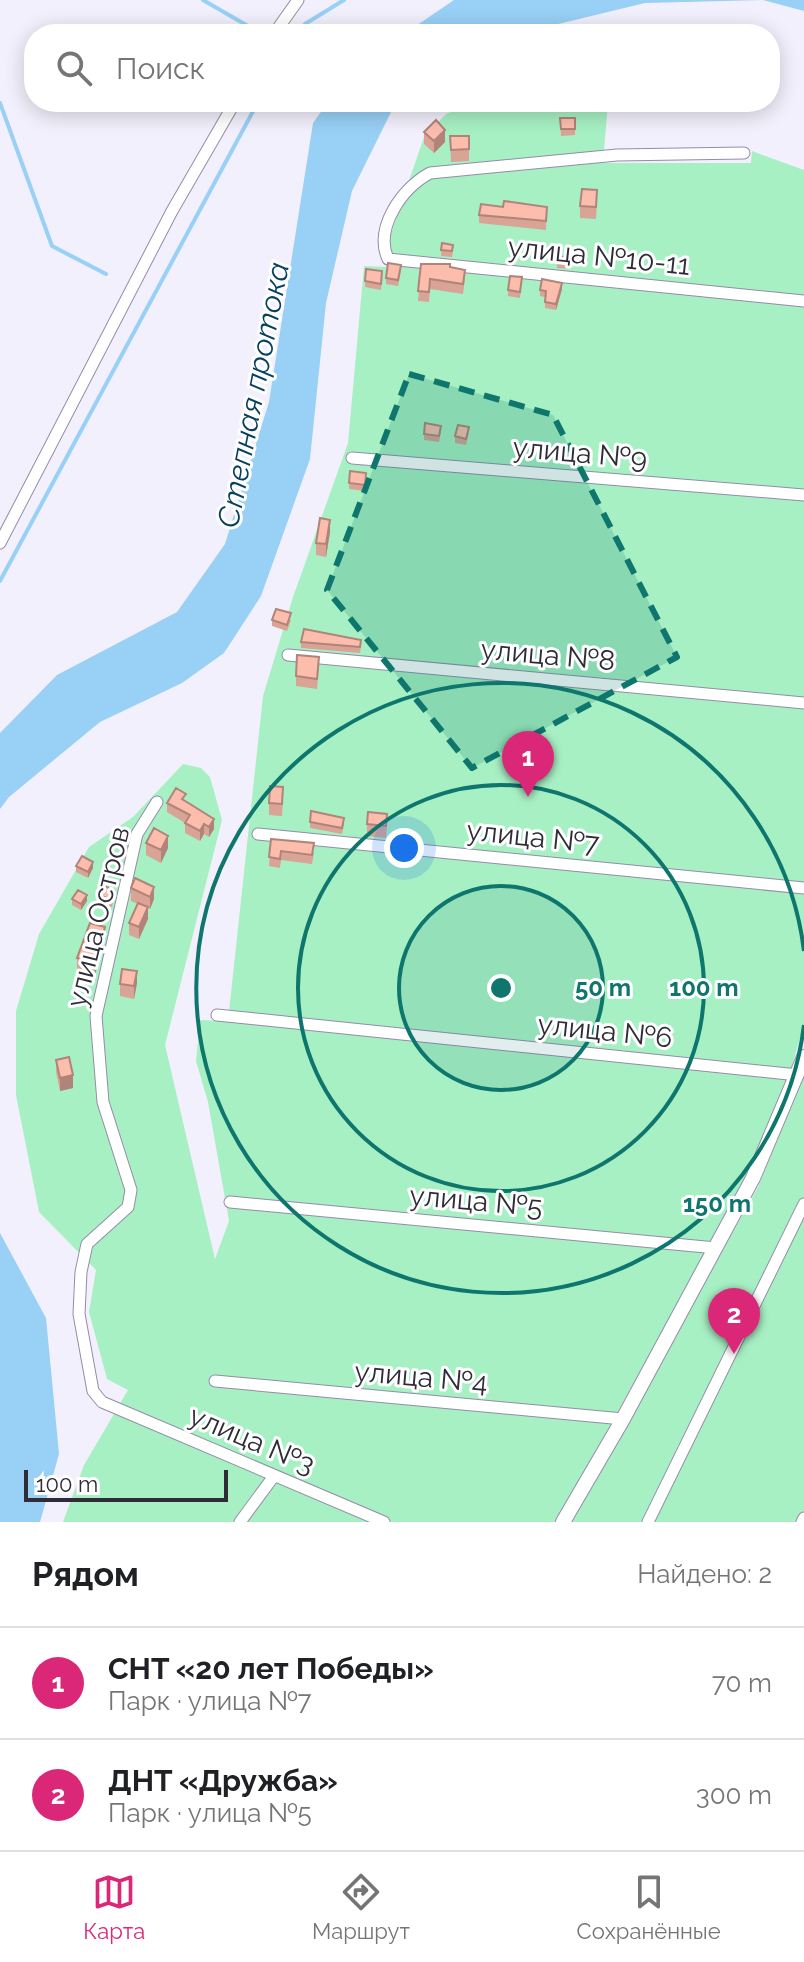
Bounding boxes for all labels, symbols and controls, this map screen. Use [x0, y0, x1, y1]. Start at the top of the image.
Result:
search box [24, 24, 780, 112]
icon: search [52, 46, 96, 90]
text: Поиск [116, 51, 205, 86]
street label: улица №10-11 [506, 230, 692, 282]
water label: Степная протока [210, 259, 296, 531]
street label: улица №9 [511, 431, 649, 475]
street label: улица №8 [479, 633, 617, 677]
pin: 1 [502, 731, 554, 797]
street label: улица №7 [465, 814, 601, 860]
street label: улица Остров [60, 823, 136, 1011]
your location [384, 828, 424, 868]
text: 50 m [575, 973, 631, 1002]
text: 100 m [669, 973, 739, 1002]
centre of rings [487, 974, 515, 1002]
street label: улица №6 [536, 1008, 674, 1054]
street label: улица №5 [408, 1179, 544, 1223]
text: 150 m [683, 1189, 751, 1218]
pin: 2 [708, 1288, 760, 1354]
street label: улица №4 [353, 1355, 489, 1399]
street label: улица №3 [184, 1399, 320, 1481]
scale bar [24, 1466, 228, 1502]
text: 100 m [36, 1471, 98, 1497]
text: Рядом [32, 1554, 139, 1594]
text: Найдено: 2 [637, 1559, 772, 1589]
text: СНТ «20 лет Победы» [108, 1651, 434, 1686]
text: 1 [52, 1668, 64, 1698]
text: 70 m [712, 1668, 772, 1698]
text: Парк · улица №7 [108, 1686, 312, 1716]
text: ДНТ «Дружба» [108, 1763, 338, 1798]
text: 2 [51, 1780, 65, 1810]
text: 300 m [696, 1780, 772, 1810]
text: Парк · улица №5 [108, 1798, 312, 1828]
tab: Карта [83, 1870, 145, 1944]
tab: Маршрут [312, 1870, 410, 1944]
tab: Сохранённые [577, 1870, 721, 1944]

